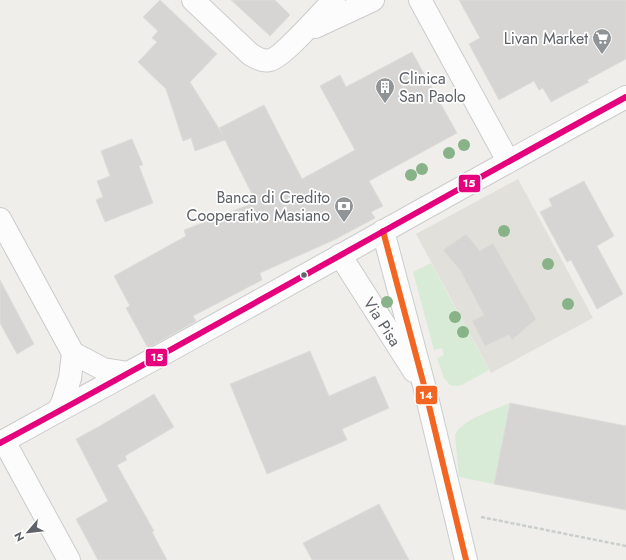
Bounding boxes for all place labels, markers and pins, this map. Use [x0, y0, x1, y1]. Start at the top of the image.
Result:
place label: Livan Market [504, 27, 588, 50]
supermarket icon: Livan Market [591, 27, 613, 55]
place label: Clinica San Paolo [399, 67, 466, 108]
building icon: Clinica San Paolo [374, 76, 396, 104]
place label: Banca di Credito Cooperativo Masiano [187, 186, 330, 227]
bank icon: Banca di Credito Cooperativo Masiano [333, 195, 355, 223]
unlabelled marker [299, 270, 309, 280]

